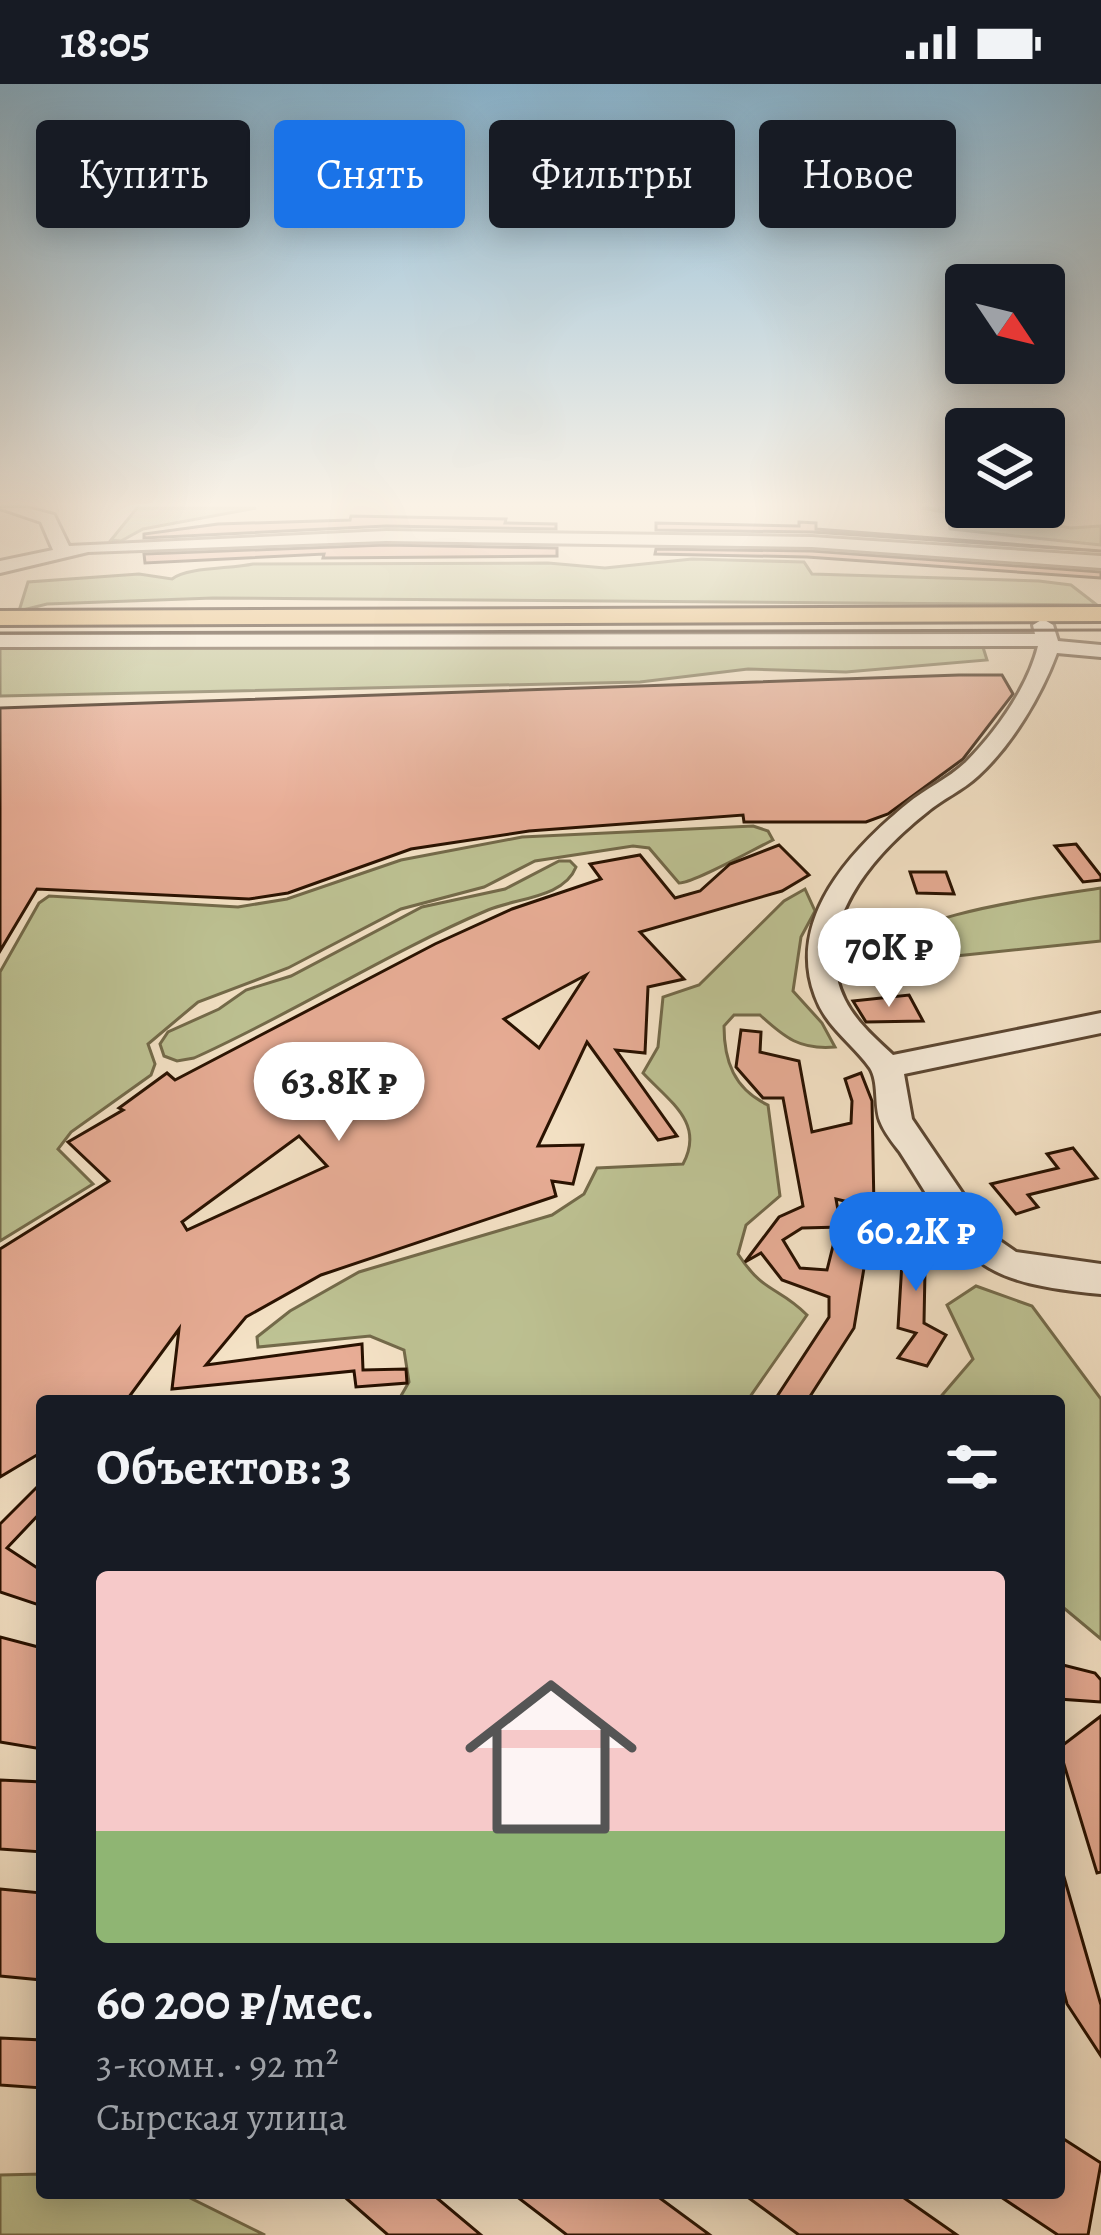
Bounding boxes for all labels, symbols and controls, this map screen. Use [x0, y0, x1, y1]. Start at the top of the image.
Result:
text: 18:05 [60, 11, 150, 73]
chip: Купить [36, 120, 250, 228]
chip: Снять [274, 120, 465, 228]
chip: Фильтры [489, 120, 735, 228]
chip: Новое [759, 120, 956, 228]
north arrow [945, 264, 1065, 384]
map controls [945, 264, 1065, 528]
button: layers [945, 408, 1065, 528]
pin: 70K ₽ [805, 908, 973, 1010]
text: 70K ₽ [845, 920, 933, 973]
pin: 63.8K ₽ [228, 1042, 450, 1144]
text: 63.8K ₽ [281, 1054, 397, 1107]
pin: 60.2K ₽ [805, 1192, 1027, 1294]
text: 60.2K ₽ [856, 1204, 976, 1257]
text: Объектов: 3 [96, 1432, 352, 1502]
icon: filters [939, 1434, 1005, 1500]
icon: home [443, 1649, 659, 1865]
text: 60 200 ₽/мес. [96, 1967, 375, 2037]
text: 3-комн. · 92 m² [96, 2037, 339, 2090]
text: Сырская улица [96, 2090, 347, 2143]

